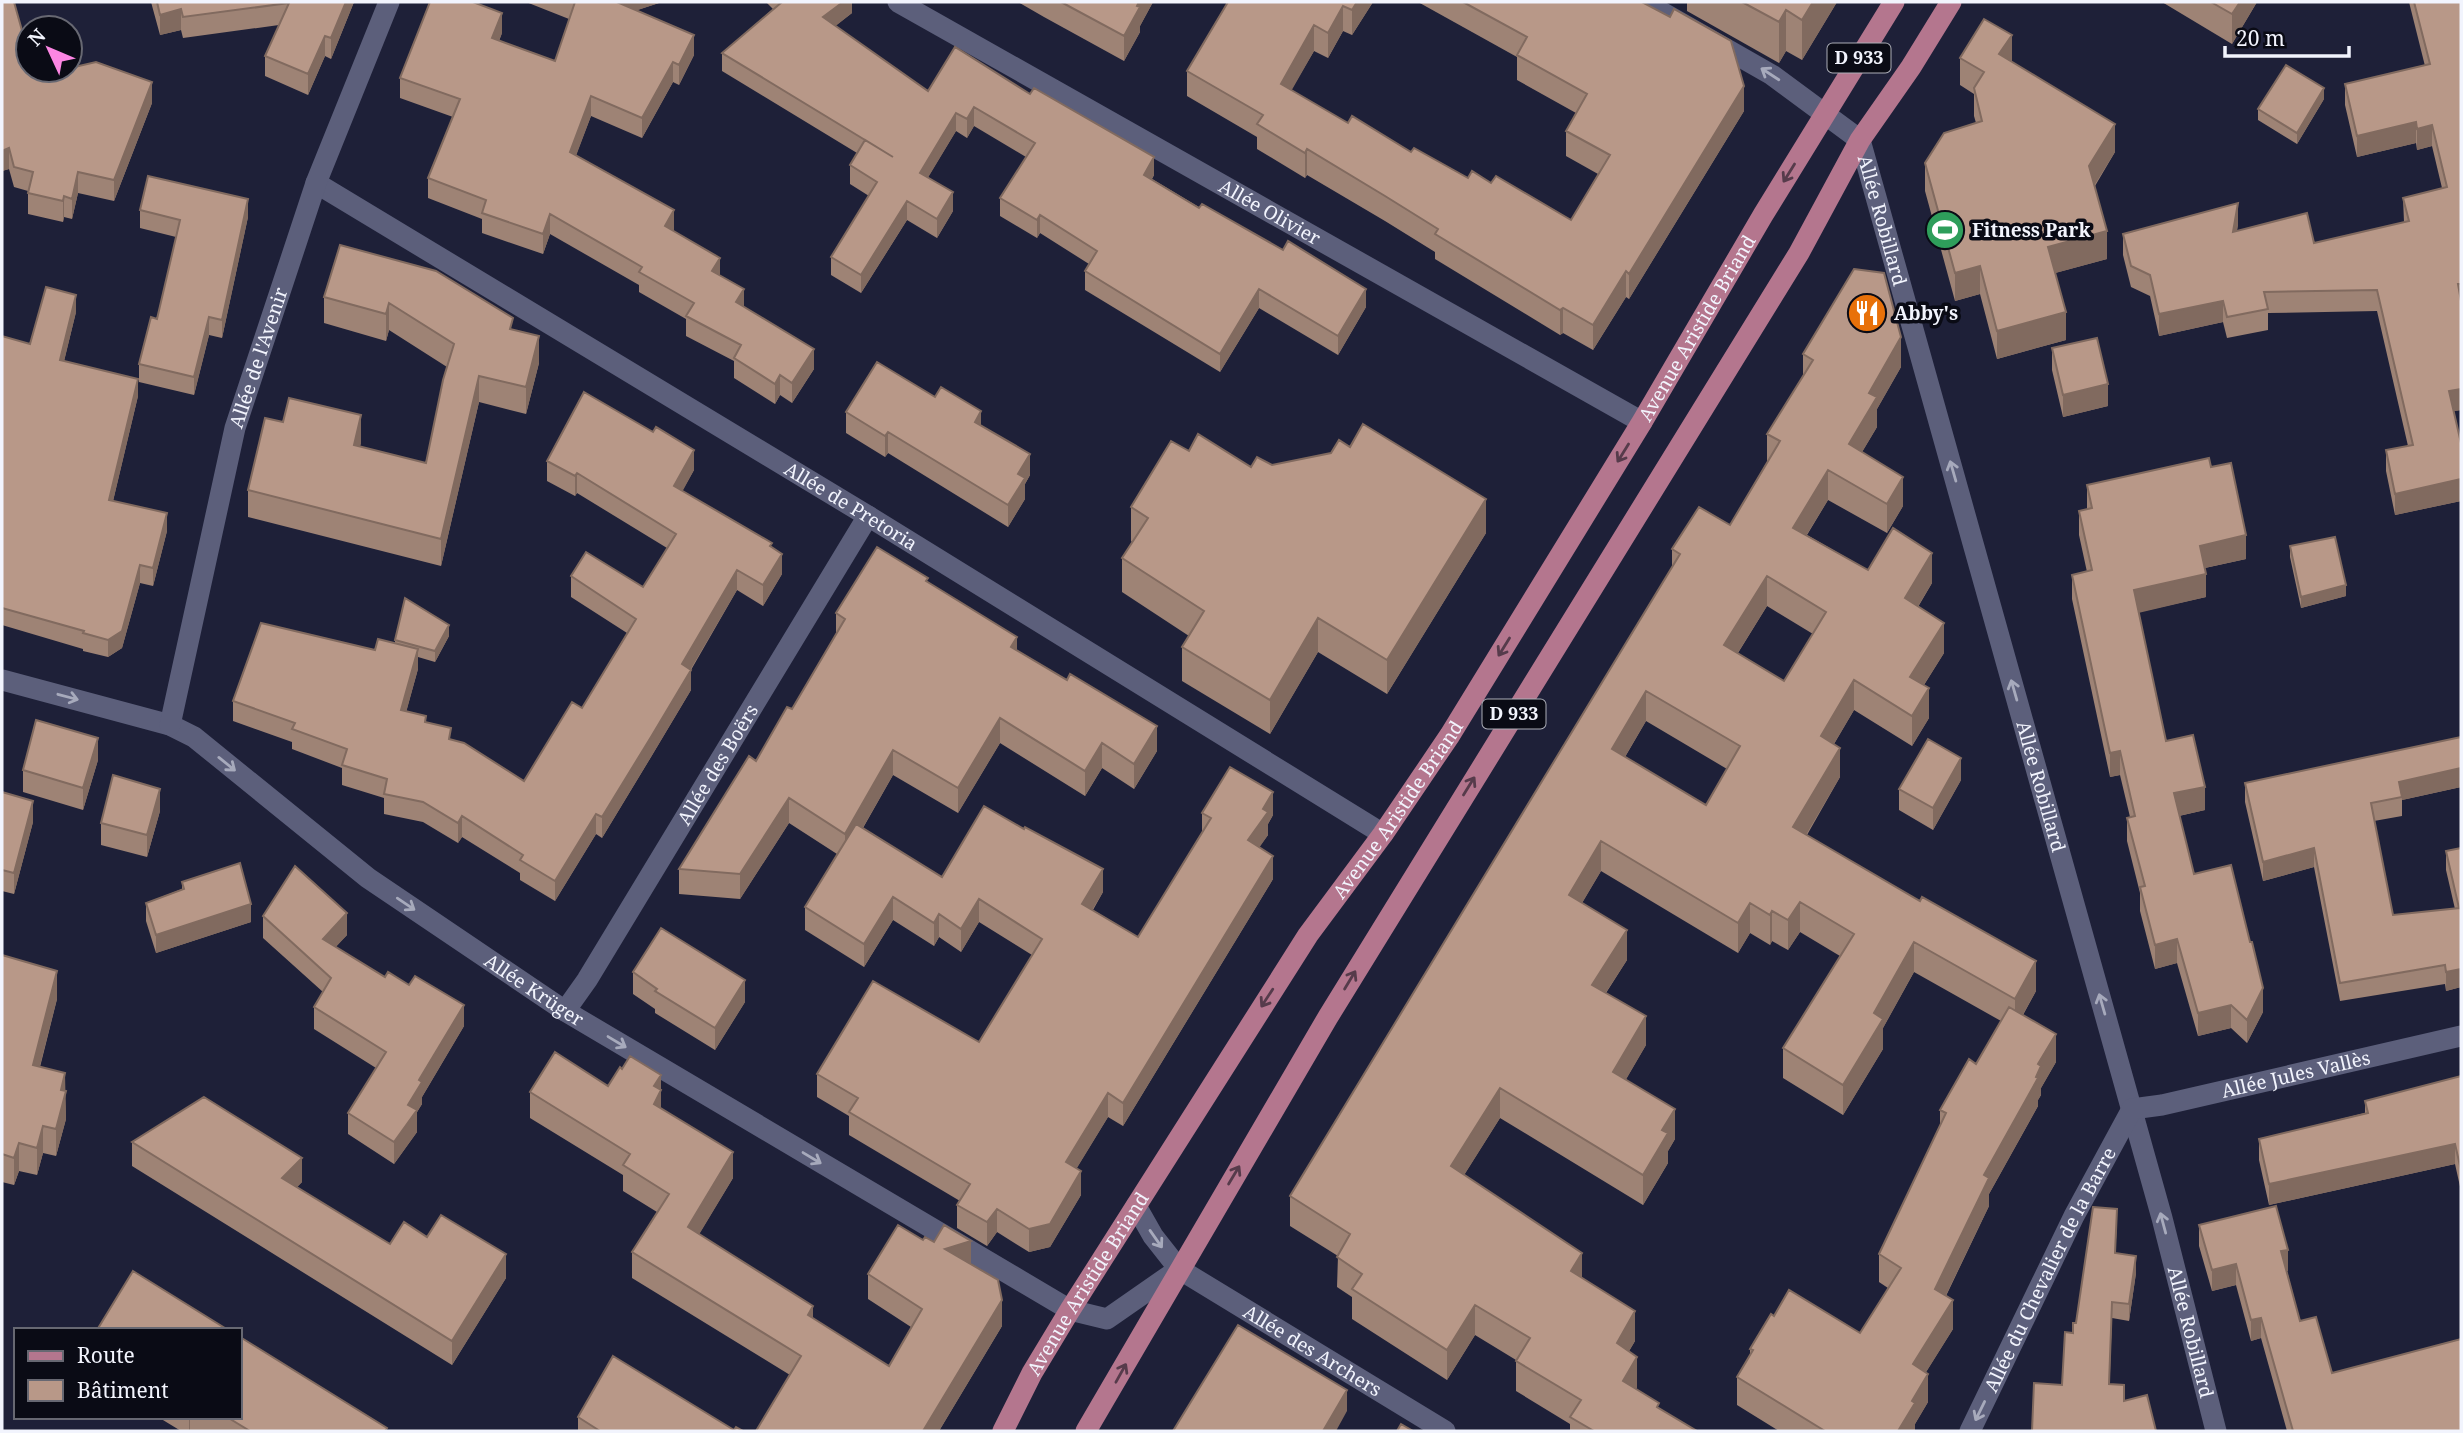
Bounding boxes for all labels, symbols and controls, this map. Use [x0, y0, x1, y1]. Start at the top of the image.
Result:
north arrow [14, 14, 84, 84]
scale bar [2225, 14, 2349, 58]
text: N [22, 23, 51, 52]
text: 20 m [2236, 24, 2285, 52]
road number: D 933 [1828, 44, 1890, 72]
one-way arrow [1761, 67, 1780, 82]
street label: Allée Robillard [1852, 152, 1913, 289]
one-way arrow [1782, 163, 1796, 183]
street label: Allée Olivier [1214, 173, 1325, 251]
sports icon: Fitness Park [1924, 209, 1966, 251]
place label: Fitness Park [1972, 217, 2091, 243]
street label: Avenue Aristide Briand [1632, 230, 1762, 426]
street label: Allée de l'Avenir [223, 284, 294, 431]
restaurant icon: Abby's [1846, 292, 1888, 334]
place label: Abby's [1894, 300, 1958, 326]
one-way arrow [1616, 443, 1630, 463]
street label: Allée de Pretoria [780, 456, 922, 556]
one-way arrow [1945, 460, 1958, 482]
one-way arrow [1497, 637, 1511, 657]
one-way arrow [2007, 679, 2020, 702]
one-way arrow [56, 692, 78, 705]
street label: Allée des Boërs [671, 699, 764, 830]
road number: D 933 [1482, 700, 1546, 728]
street label: Avenue Aristide Briand [1327, 715, 1469, 904]
street label: Allée Robillard [2010, 718, 2072, 855]
one-way arrow [217, 756, 235, 771]
one-way arrow [1463, 776, 1477, 796]
one-way arrow [396, 896, 415, 911]
street label: Allée Krüger [479, 947, 589, 1032]
one-way arrow [1344, 970, 1358, 990]
one-way arrow [1260, 988, 1275, 1007]
one-way arrow [2095, 993, 2108, 1015]
one-way arrow [606, 1035, 626, 1049]
street label: Allée Jules Vallès [2219, 1044, 2373, 1104]
street label: Allée du Chevalier de la Barre [1978, 1143, 2122, 1396]
one-way arrow [802, 1151, 822, 1165]
one-way arrow [1227, 1166, 1241, 1186]
street label: Avenue Aristide Briand [1021, 1187, 1155, 1380]
one-way arrow [2156, 1212, 2169, 1234]
one-way arrow [1149, 1229, 1163, 1248]
street label: Allée Robillard [2162, 1264, 2220, 1401]
street label: Allée des Archers [1239, 1298, 1387, 1402]
legend [14, 1328, 242, 1419]
text: Route [77, 1341, 135, 1369]
one-way arrow [1114, 1363, 1128, 1383]
text: Bâtiment [77, 1376, 169, 1404]
one-way arrow [1972, 1400, 1986, 1421]

